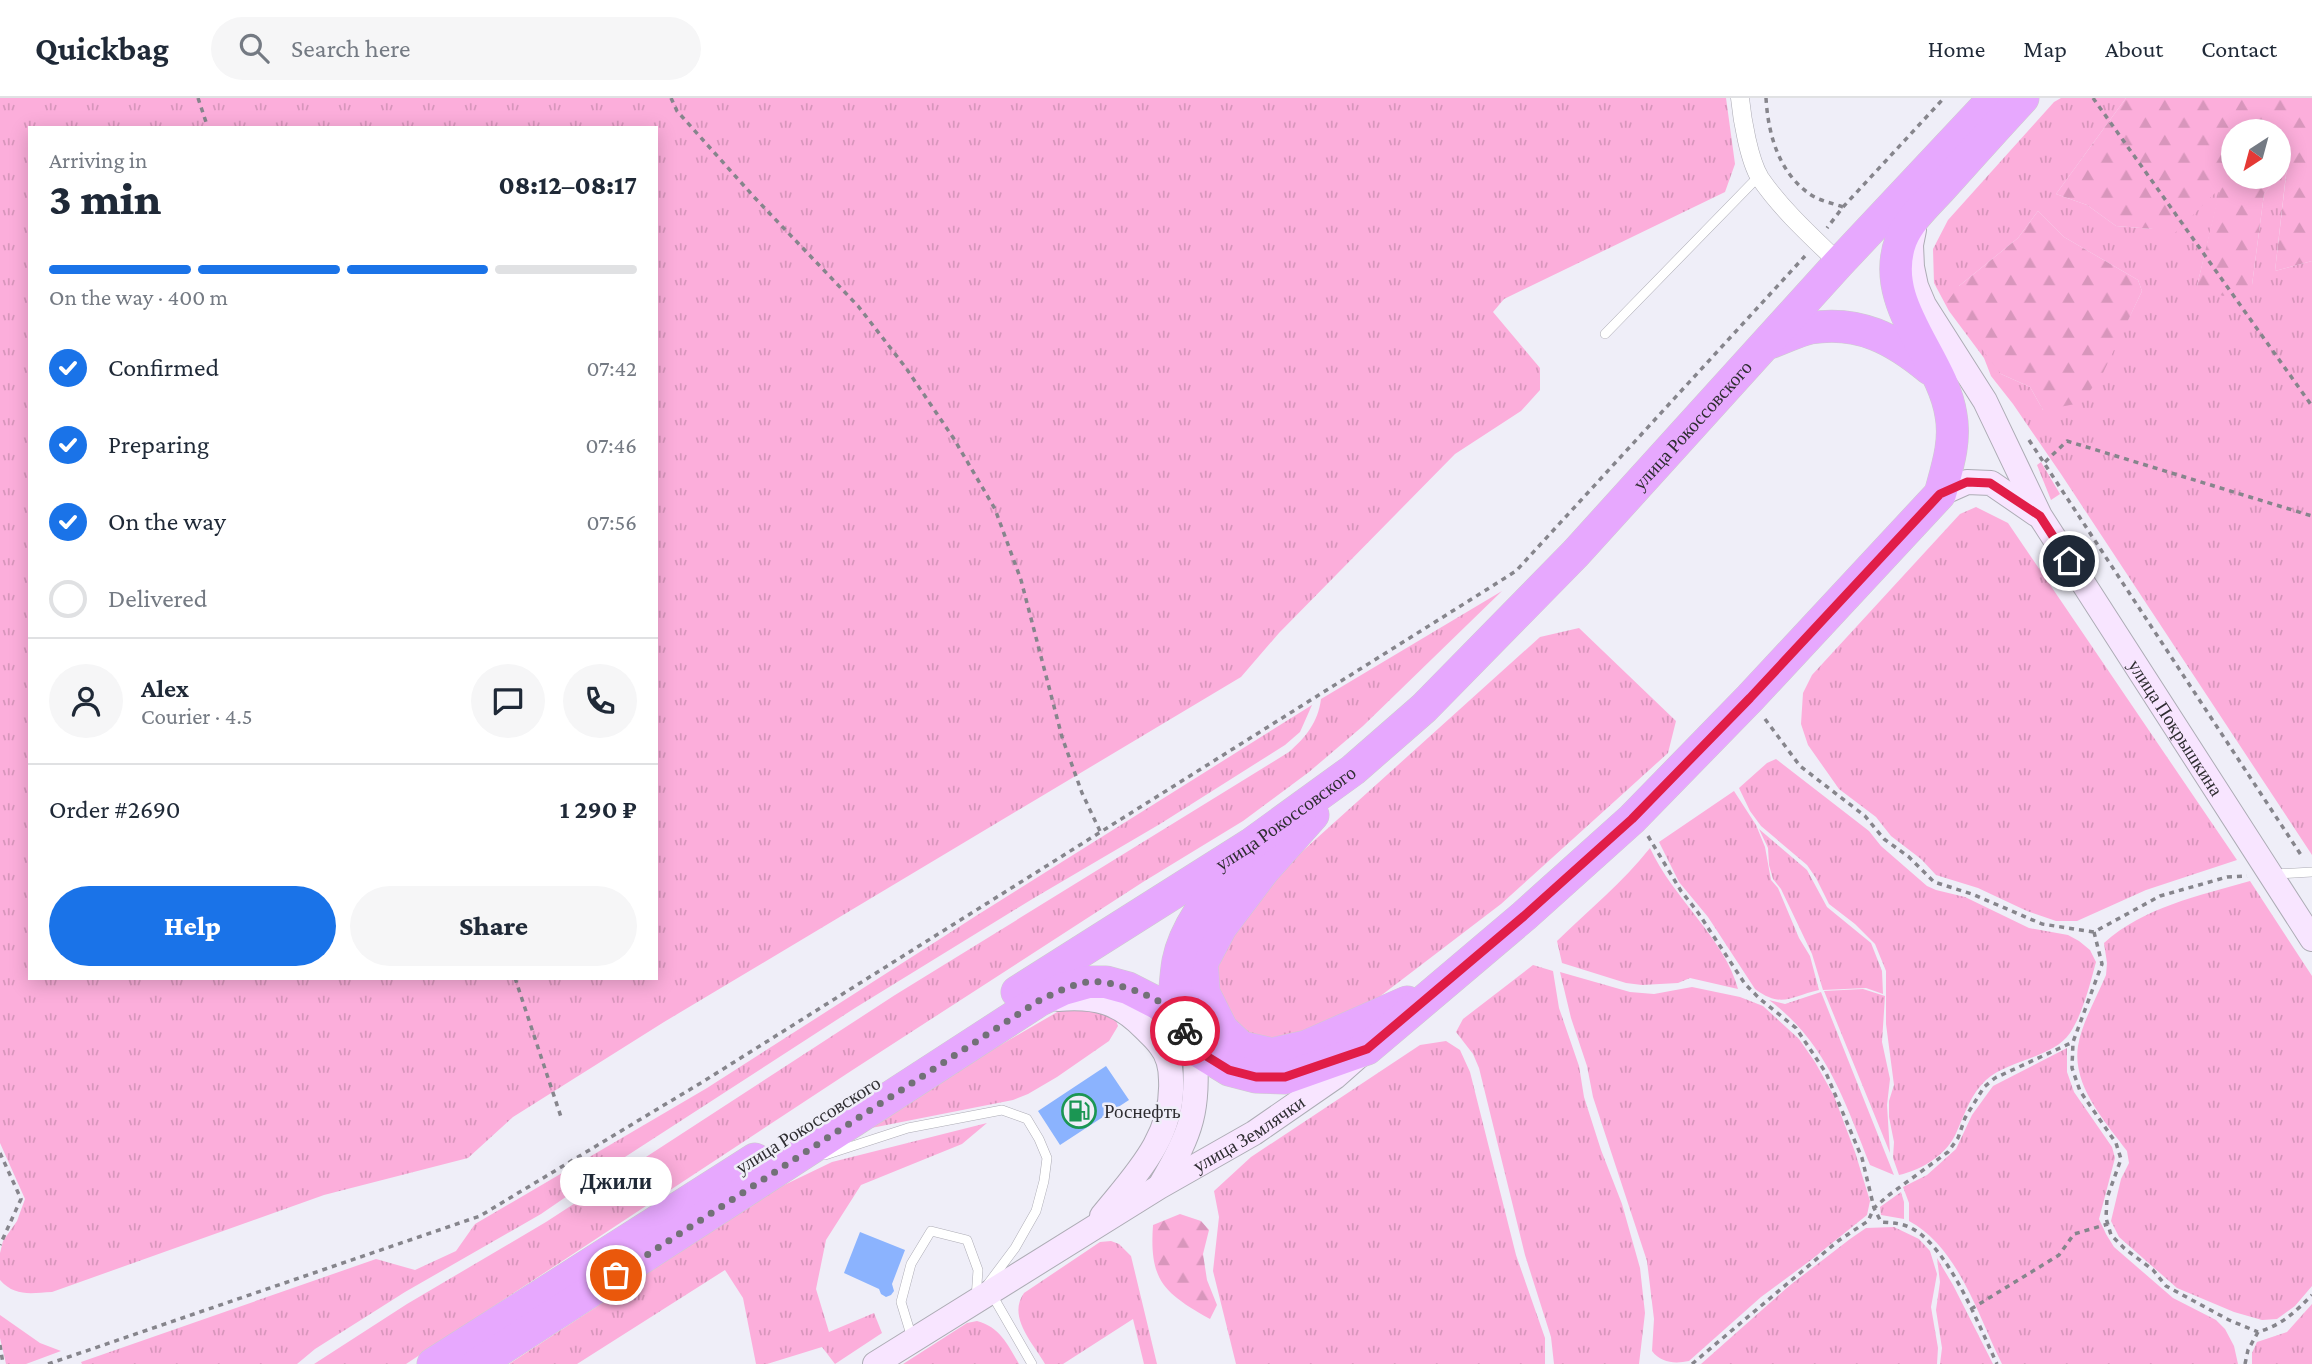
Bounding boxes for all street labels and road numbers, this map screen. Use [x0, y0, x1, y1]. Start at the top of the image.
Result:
street label: улица Рокоссовского [1628, 356, 1756, 494]
street label: улица Покрышкина [2124, 655, 2228, 800]
street label: улица Рокоссовского [1211, 761, 1360, 874]
street label: улица Рокоссовского [732, 1072, 884, 1178]
street label: улица Землячки [1189, 1091, 1308, 1176]

